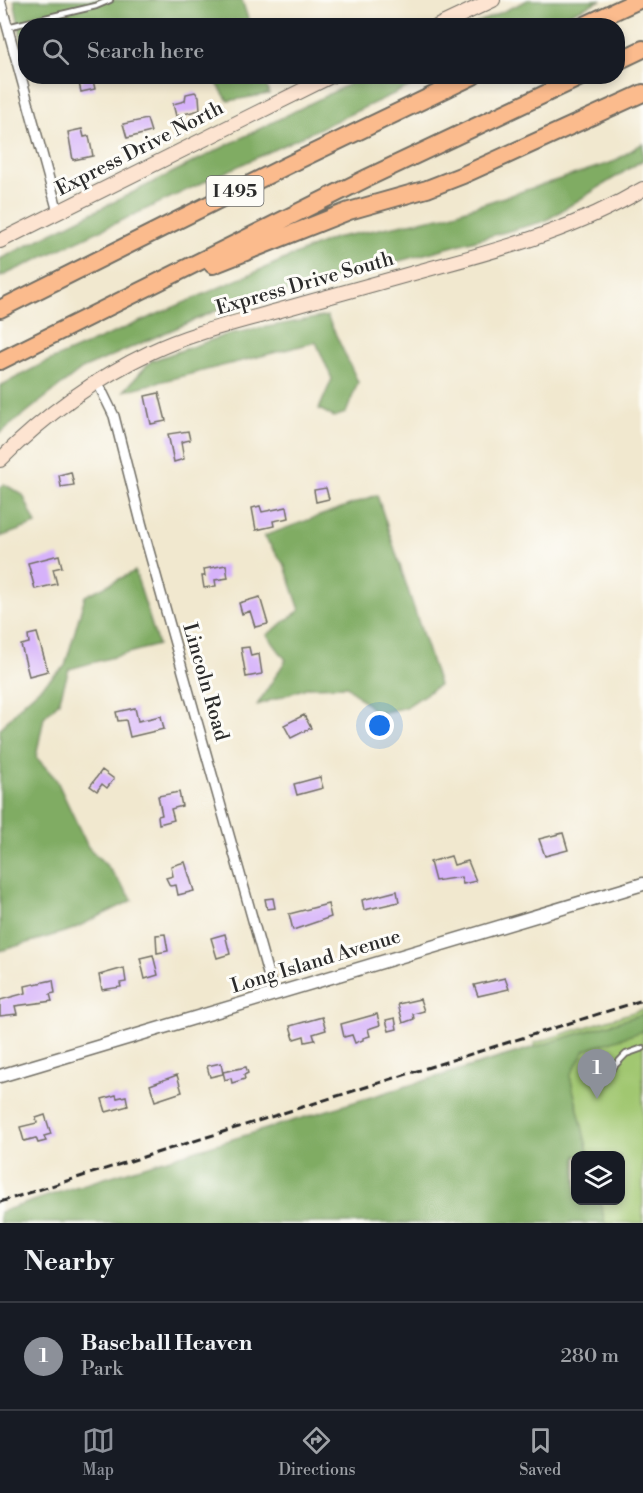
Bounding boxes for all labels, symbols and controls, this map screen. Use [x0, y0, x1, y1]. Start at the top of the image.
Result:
search box [18, 18, 625, 84]
icon: search [39, 35, 72, 68]
text: Search here [87, 38, 204, 65]
street label: Express Drive North [52, 96, 228, 202]
road number: I 495 [206, 176, 264, 206]
street label: Express Drive South [213, 247, 397, 321]
street label: Lincoln Road [176, 620, 234, 744]
your location [365, 711, 394, 740]
street label: Long Island Avenue [228, 924, 404, 1000]
pin: 1 [578, 1050, 616, 1099]
map controls [571, 1151, 625, 1205]
button: layers [571, 1151, 625, 1205]
text: Nearby [24, 1246, 114, 1278]
text: Baseball Heaven [81, 1330, 252, 1357]
text: 1 [39, 1344, 48, 1369]
text: 280 m [560, 1344, 619, 1369]
text: Park [81, 1357, 123, 1382]
tab: Map [82, 1424, 115, 1480]
tab: Directions [278, 1424, 356, 1480]
tab: Saved [519, 1424, 561, 1480]

